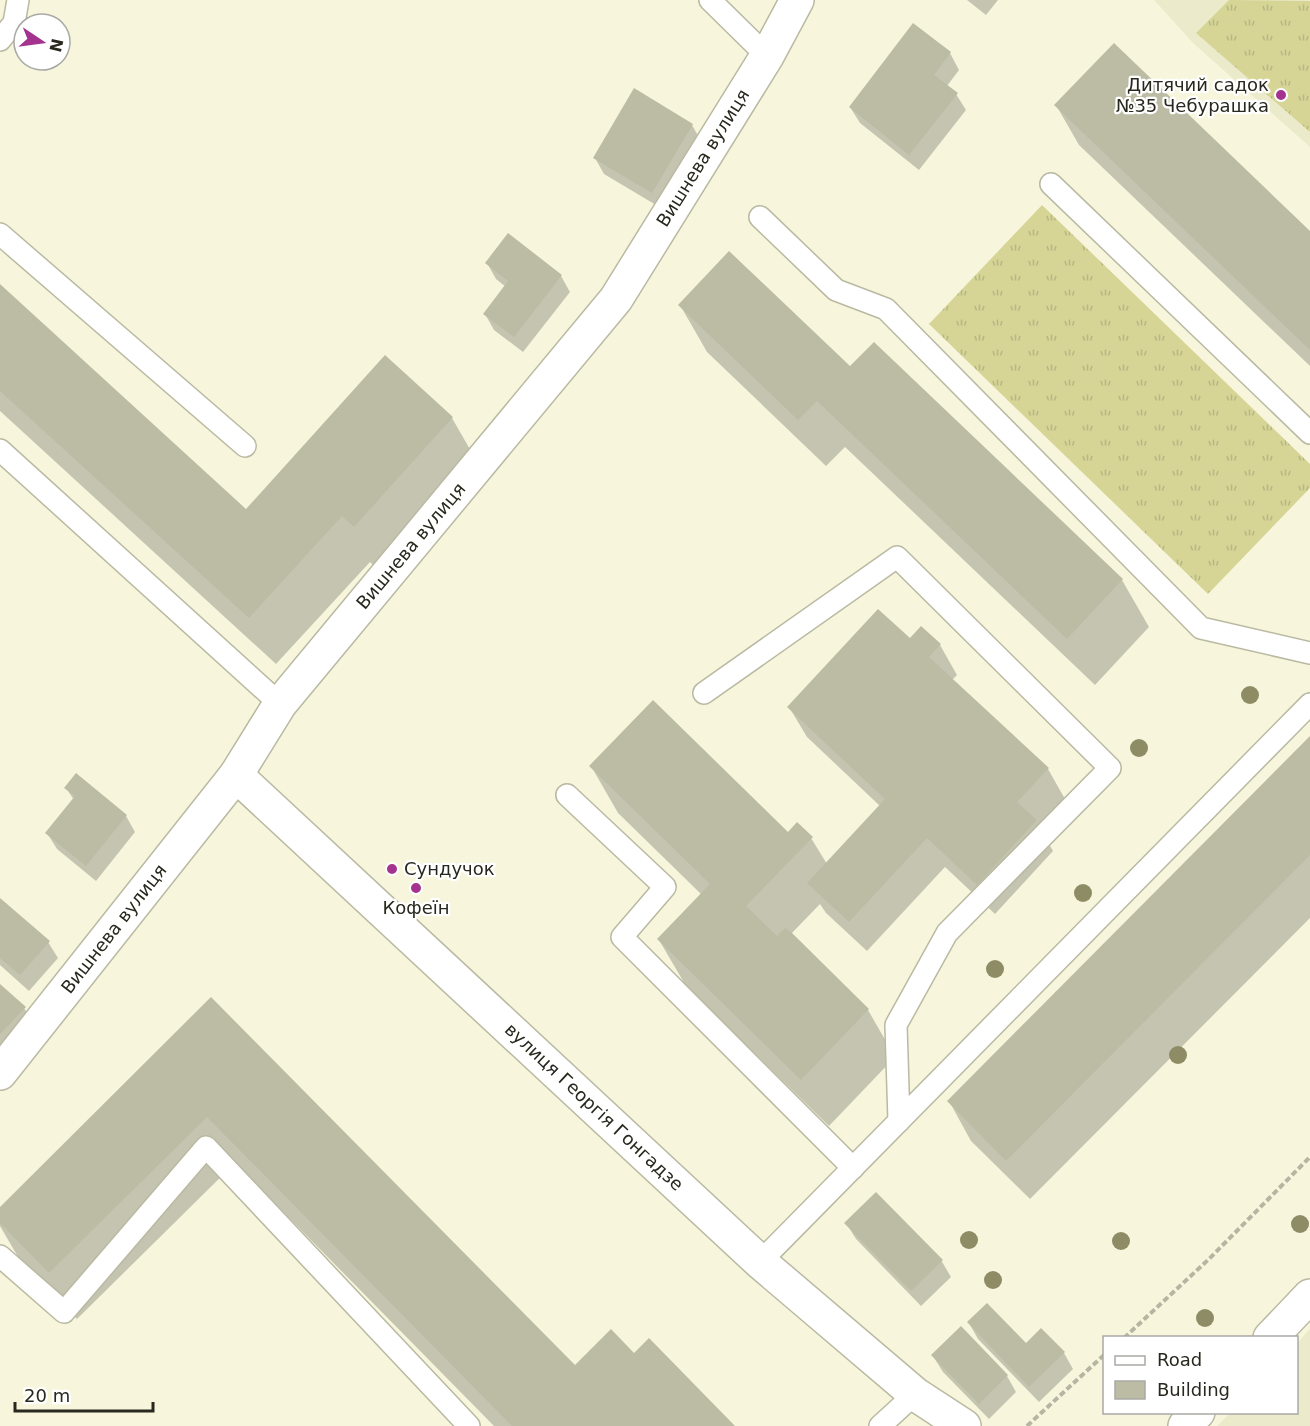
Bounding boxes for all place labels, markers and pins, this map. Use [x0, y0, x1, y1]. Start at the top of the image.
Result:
place label: Дитячий садок №35 Чебурашка [1116, 74, 1269, 116]
marker: Дитячий садок №35 Чебурашка [1274, 88, 1288, 102]
place label: Сундучок [404, 858, 495, 879]
marker: Сундучок [385, 862, 399, 876]
marker: Кофеїн [409, 881, 423, 895]
place label: Кофеїн [382, 897, 450, 918]

